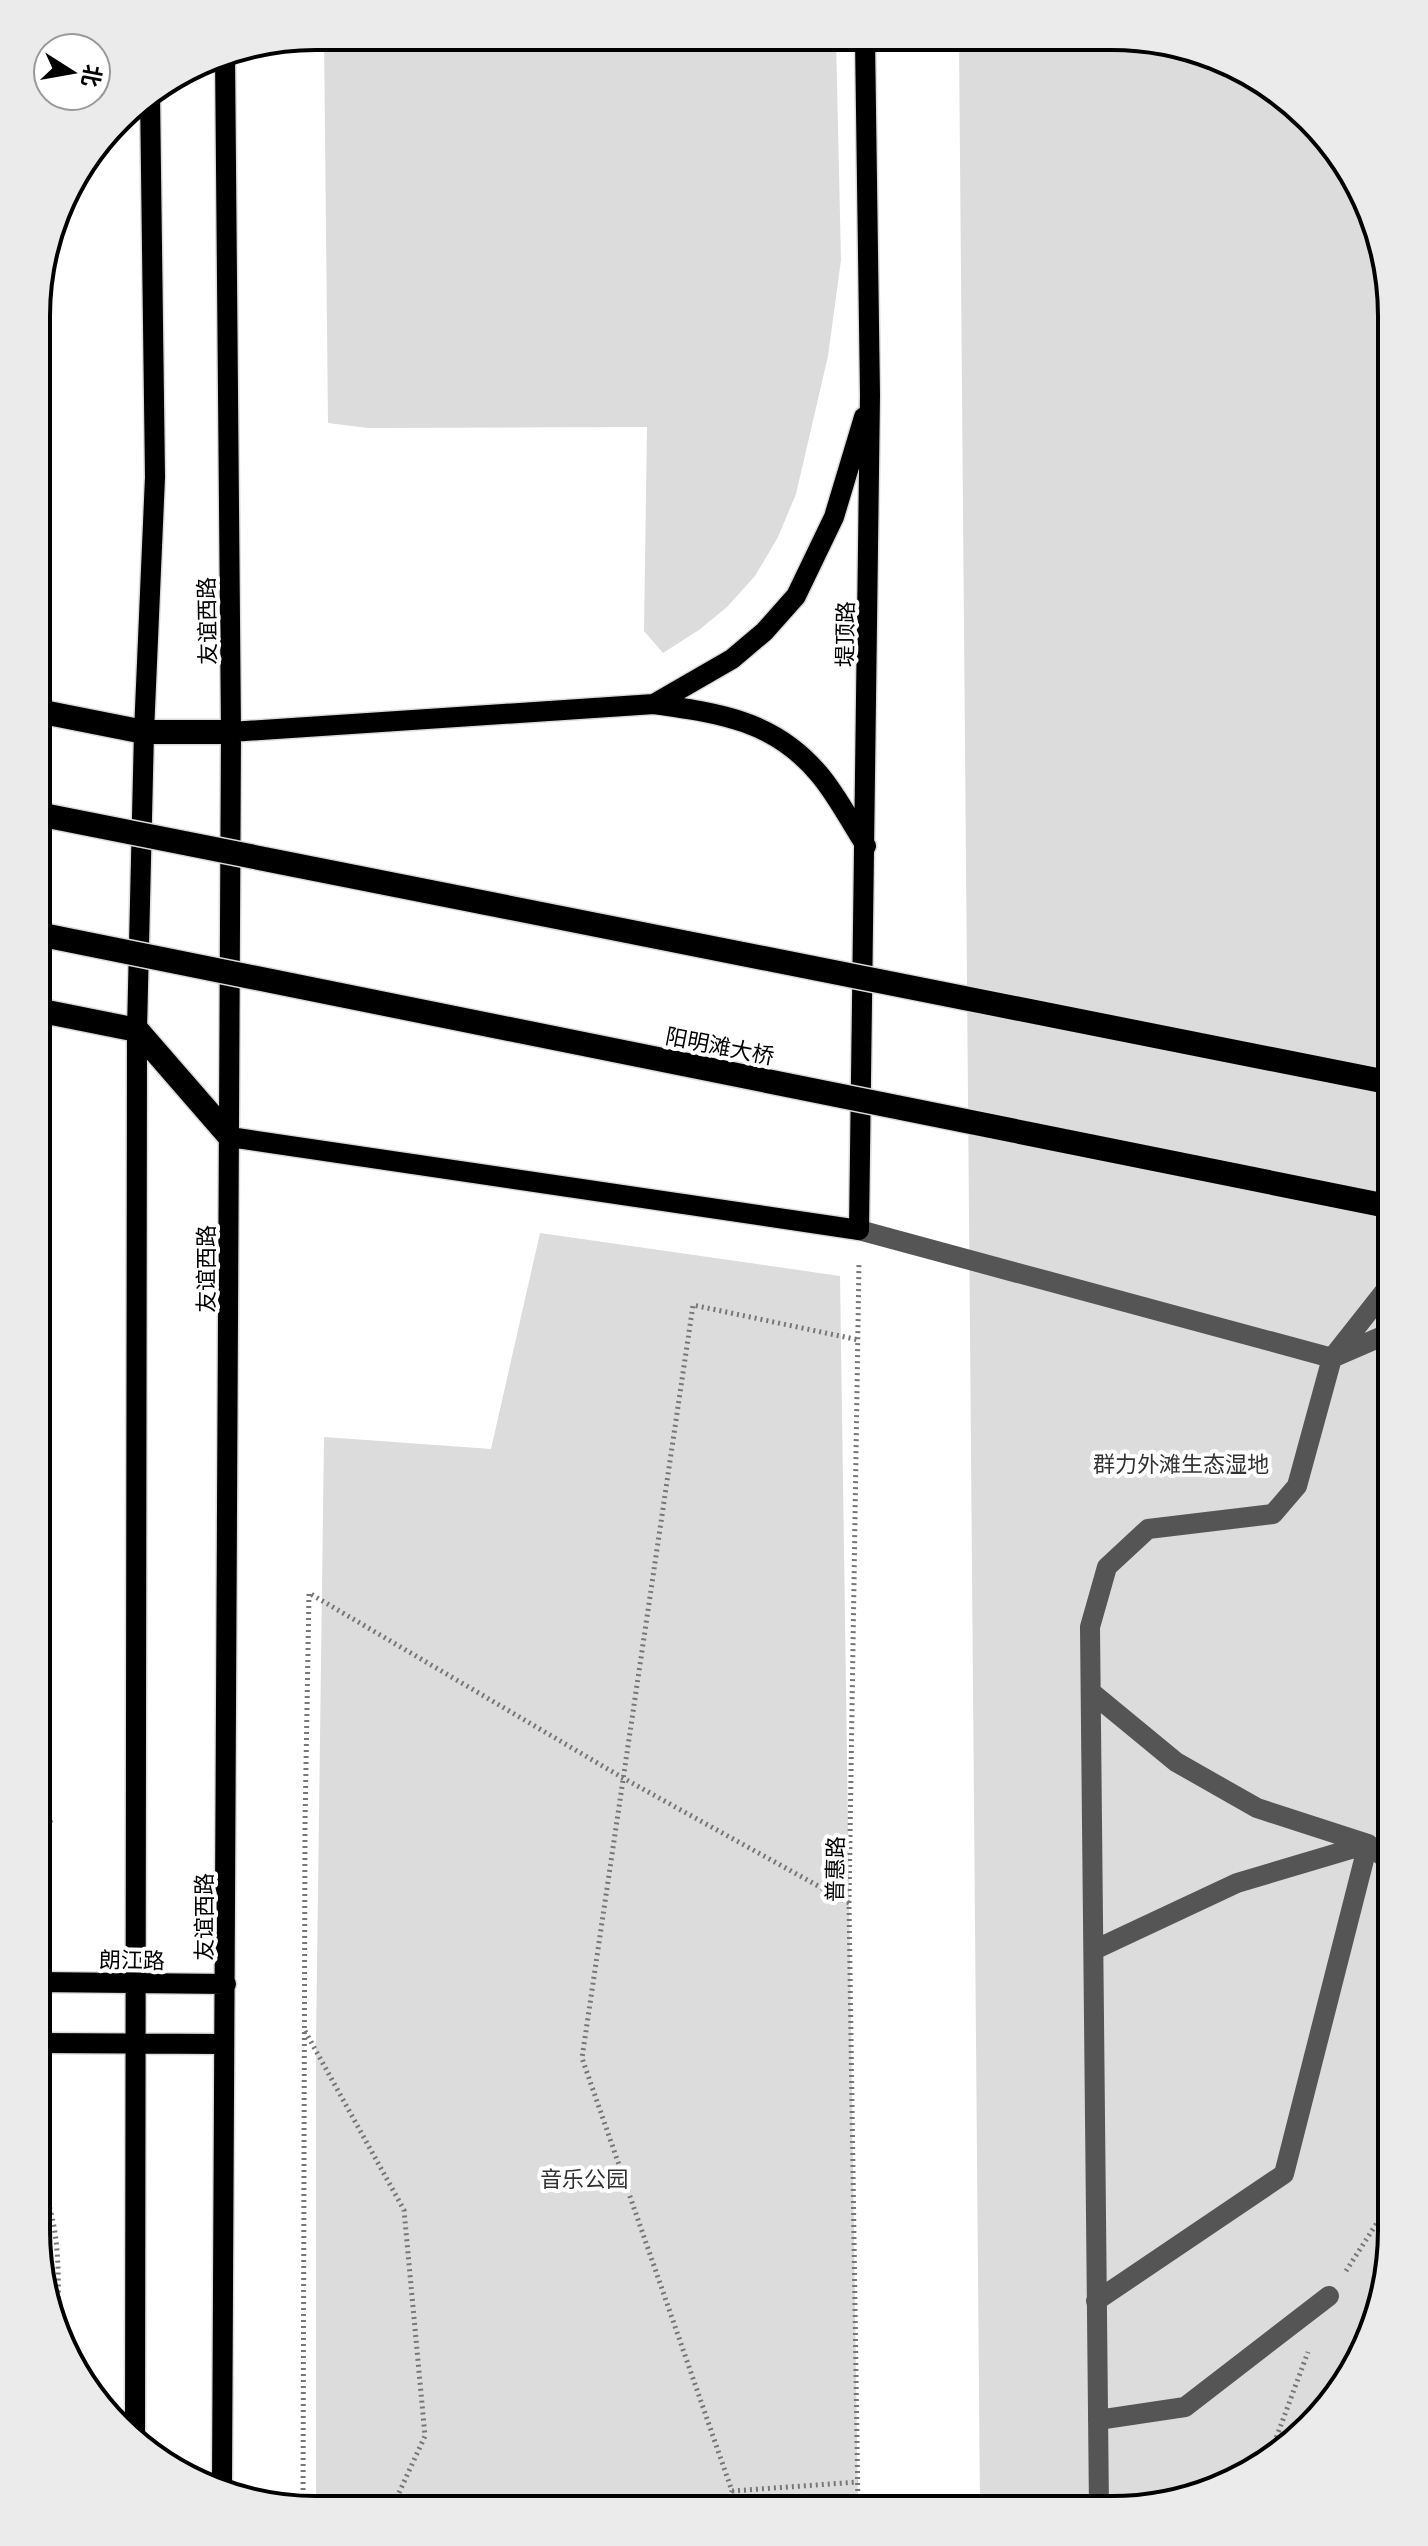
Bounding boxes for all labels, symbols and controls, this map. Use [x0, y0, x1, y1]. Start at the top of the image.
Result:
north arrow [32, 32, 112, 112]
text: 北 [76, 62, 109, 90]
street label: 友谊西路 [190, 577, 222, 665]
street label: 堤顶路 [828, 601, 860, 667]
street label: 阳明滩大桥 [663, 1020, 777, 1070]
street label: 友谊西路 [190, 1225, 220, 1313]
park label: 群力外滩生态湿地 [1093, 1448, 1269, 1478]
street label: 普惠路 [818, 1836, 850, 1902]
street label: 友谊西路 [188, 1873, 218, 1961]
street label: 朗江路 [99, 1943, 165, 1975]
park label: 音乐公园 [540, 2163, 628, 2193]

